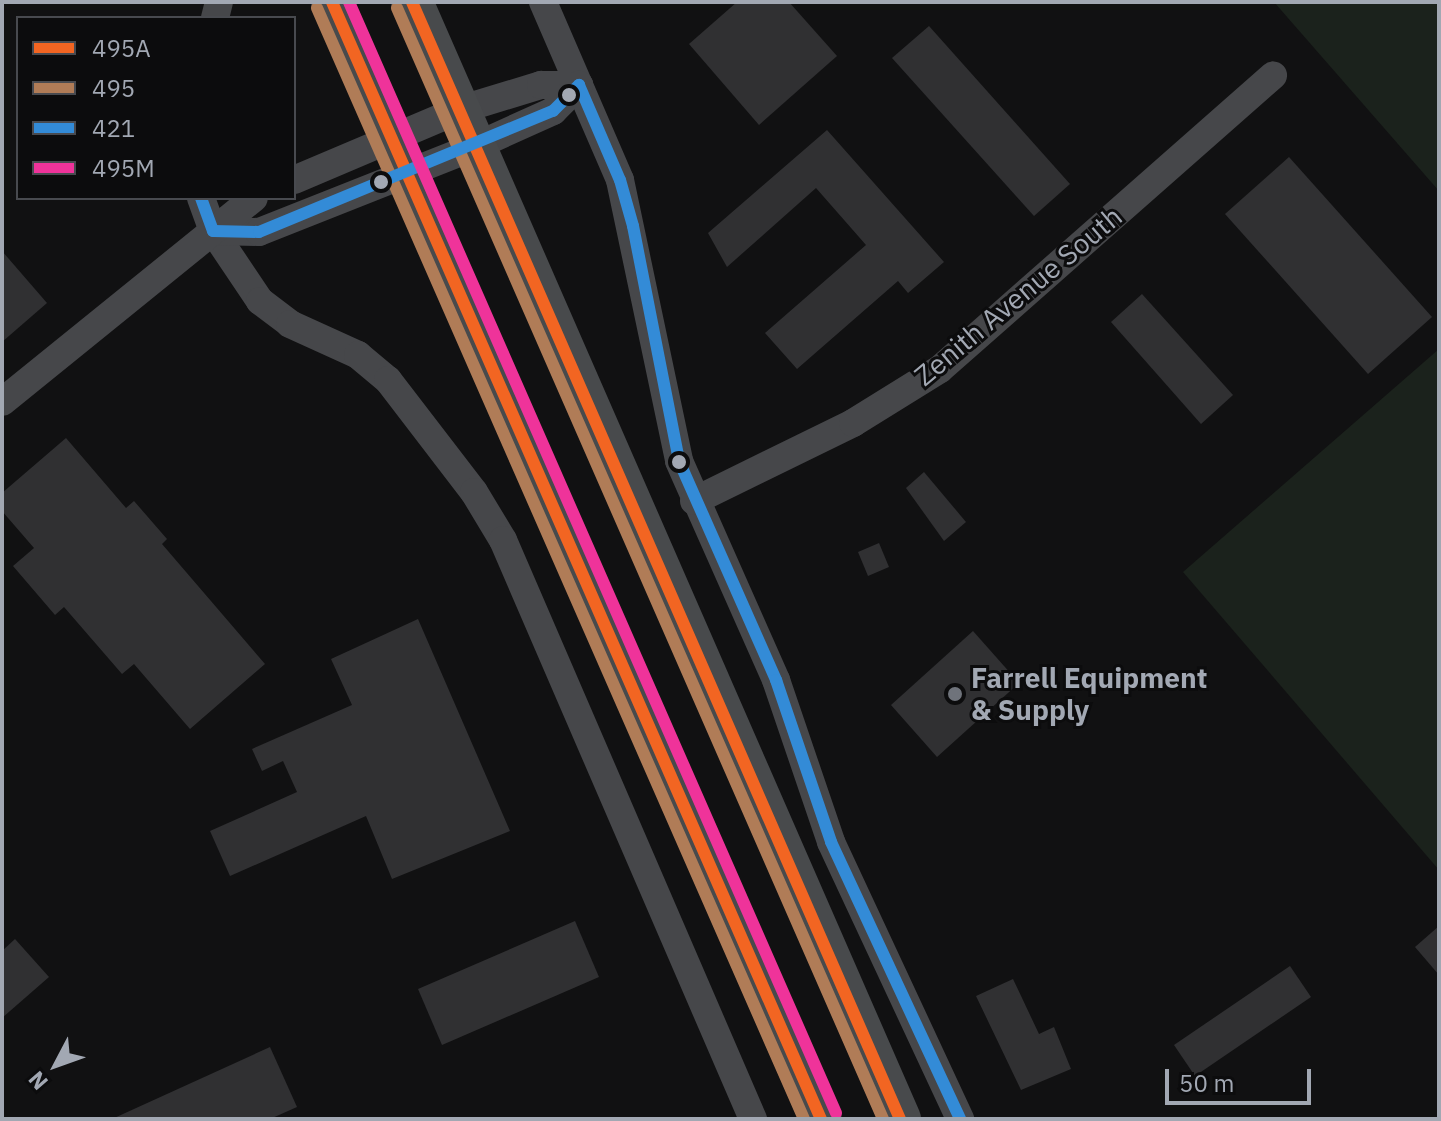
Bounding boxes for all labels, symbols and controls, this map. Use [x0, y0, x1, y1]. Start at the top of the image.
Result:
legend [16, 16, 296, 200]
text: 495A [92, 32, 151, 64]
text: 495 [92, 72, 135, 104]
unlabelled marker [561, 87, 577, 103]
text: 421 [92, 112, 135, 144]
text: 495M [92, 152, 155, 184]
unlabelled marker [373, 174, 389, 190]
street label: Zenith Avenue South [907, 199, 1129, 393]
unlabelled marker [671, 454, 687, 470]
place label: Farrell Equipment & Supply [971, 661, 1207, 727]
marker: Farrell Equipment & Supply [946, 685, 964, 703]
north arrow [16, 1025, 96, 1105]
scale bar [1169, 1053, 1315, 1103]
text: N [21, 1066, 54, 1097]
text: 50 m [1179, 1067, 1234, 1099]

